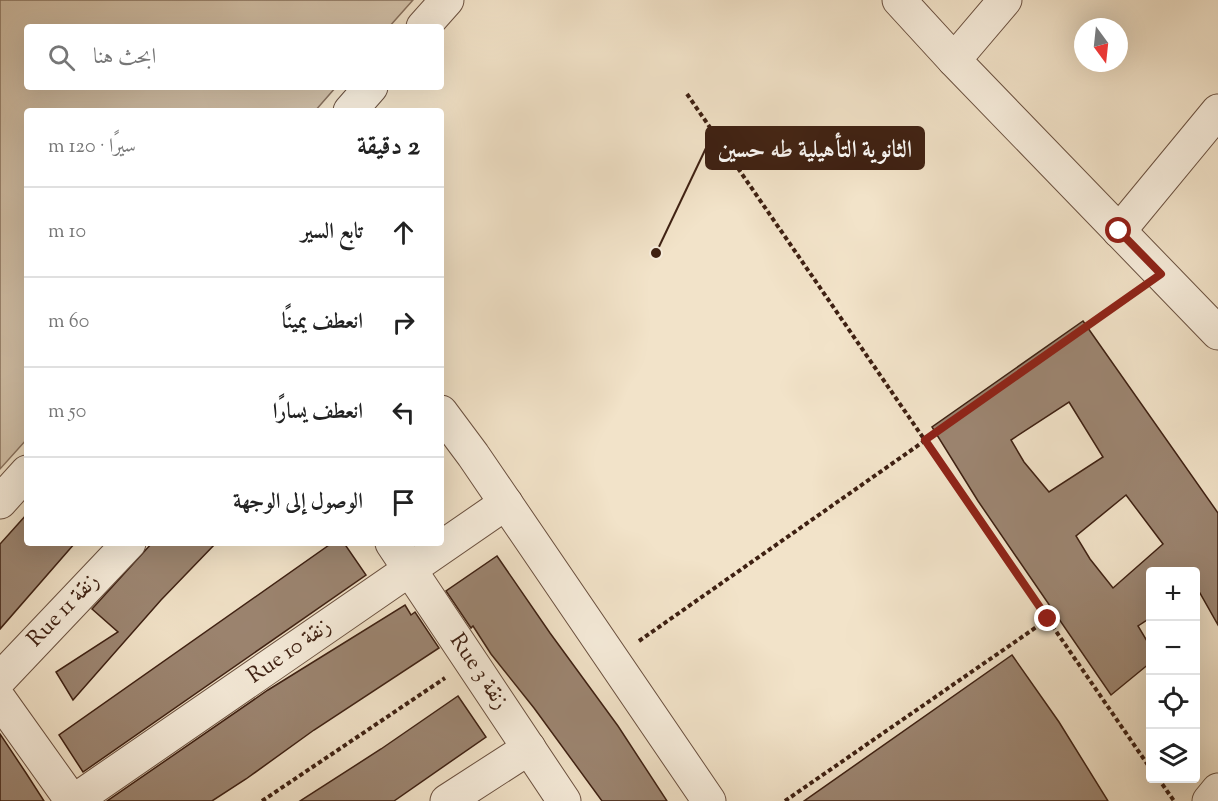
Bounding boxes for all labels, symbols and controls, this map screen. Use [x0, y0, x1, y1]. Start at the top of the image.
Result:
north arrow [1074, 18, 1128, 72]
search box [24, 24, 444, 90]
icon: search [45, 41, 78, 74]
text: ابحث هنا [93, 42, 156, 74]
callout: الثانوية التأهيلية طه حسين [706, 127, 924, 169]
text: 2 دقيقة [357, 129, 420, 166]
text: الثانوية التأهيلية طه حسين [718, 132, 912, 168]
text: سيرًا · 120 m [48, 133, 136, 162]
icon: ahead [387, 216, 420, 249]
text: تابع السير [301, 217, 363, 249]
route start [1105, 217, 1131, 243]
text: 10 m [48, 218, 86, 247]
icon: right [387, 306, 420, 339]
text: انعطف يمينًا [282, 307, 363, 339]
text: 60 m [48, 308, 89, 337]
icon: left [387, 396, 420, 429]
text: انعطف يسارًا [273, 397, 363, 429]
text: 50 m [48, 398, 86, 427]
icon: arrive [387, 486, 420, 519]
text: الوصول إلى الوجهة [233, 487, 363, 519]
street label: Rue 11 زنقة [21, 567, 107, 655]
map controls [1146, 567, 1200, 783]
button: + [1146, 567, 1200, 621]
route end [1034, 605, 1060, 631]
street label: Rue 10 زنقة [242, 611, 338, 693]
button: − [1146, 621, 1200, 675]
street label: Rue 3 زنقة [441, 627, 515, 717]
button: locate [1146, 675, 1200, 729]
button: layers [1146, 729, 1200, 783]

